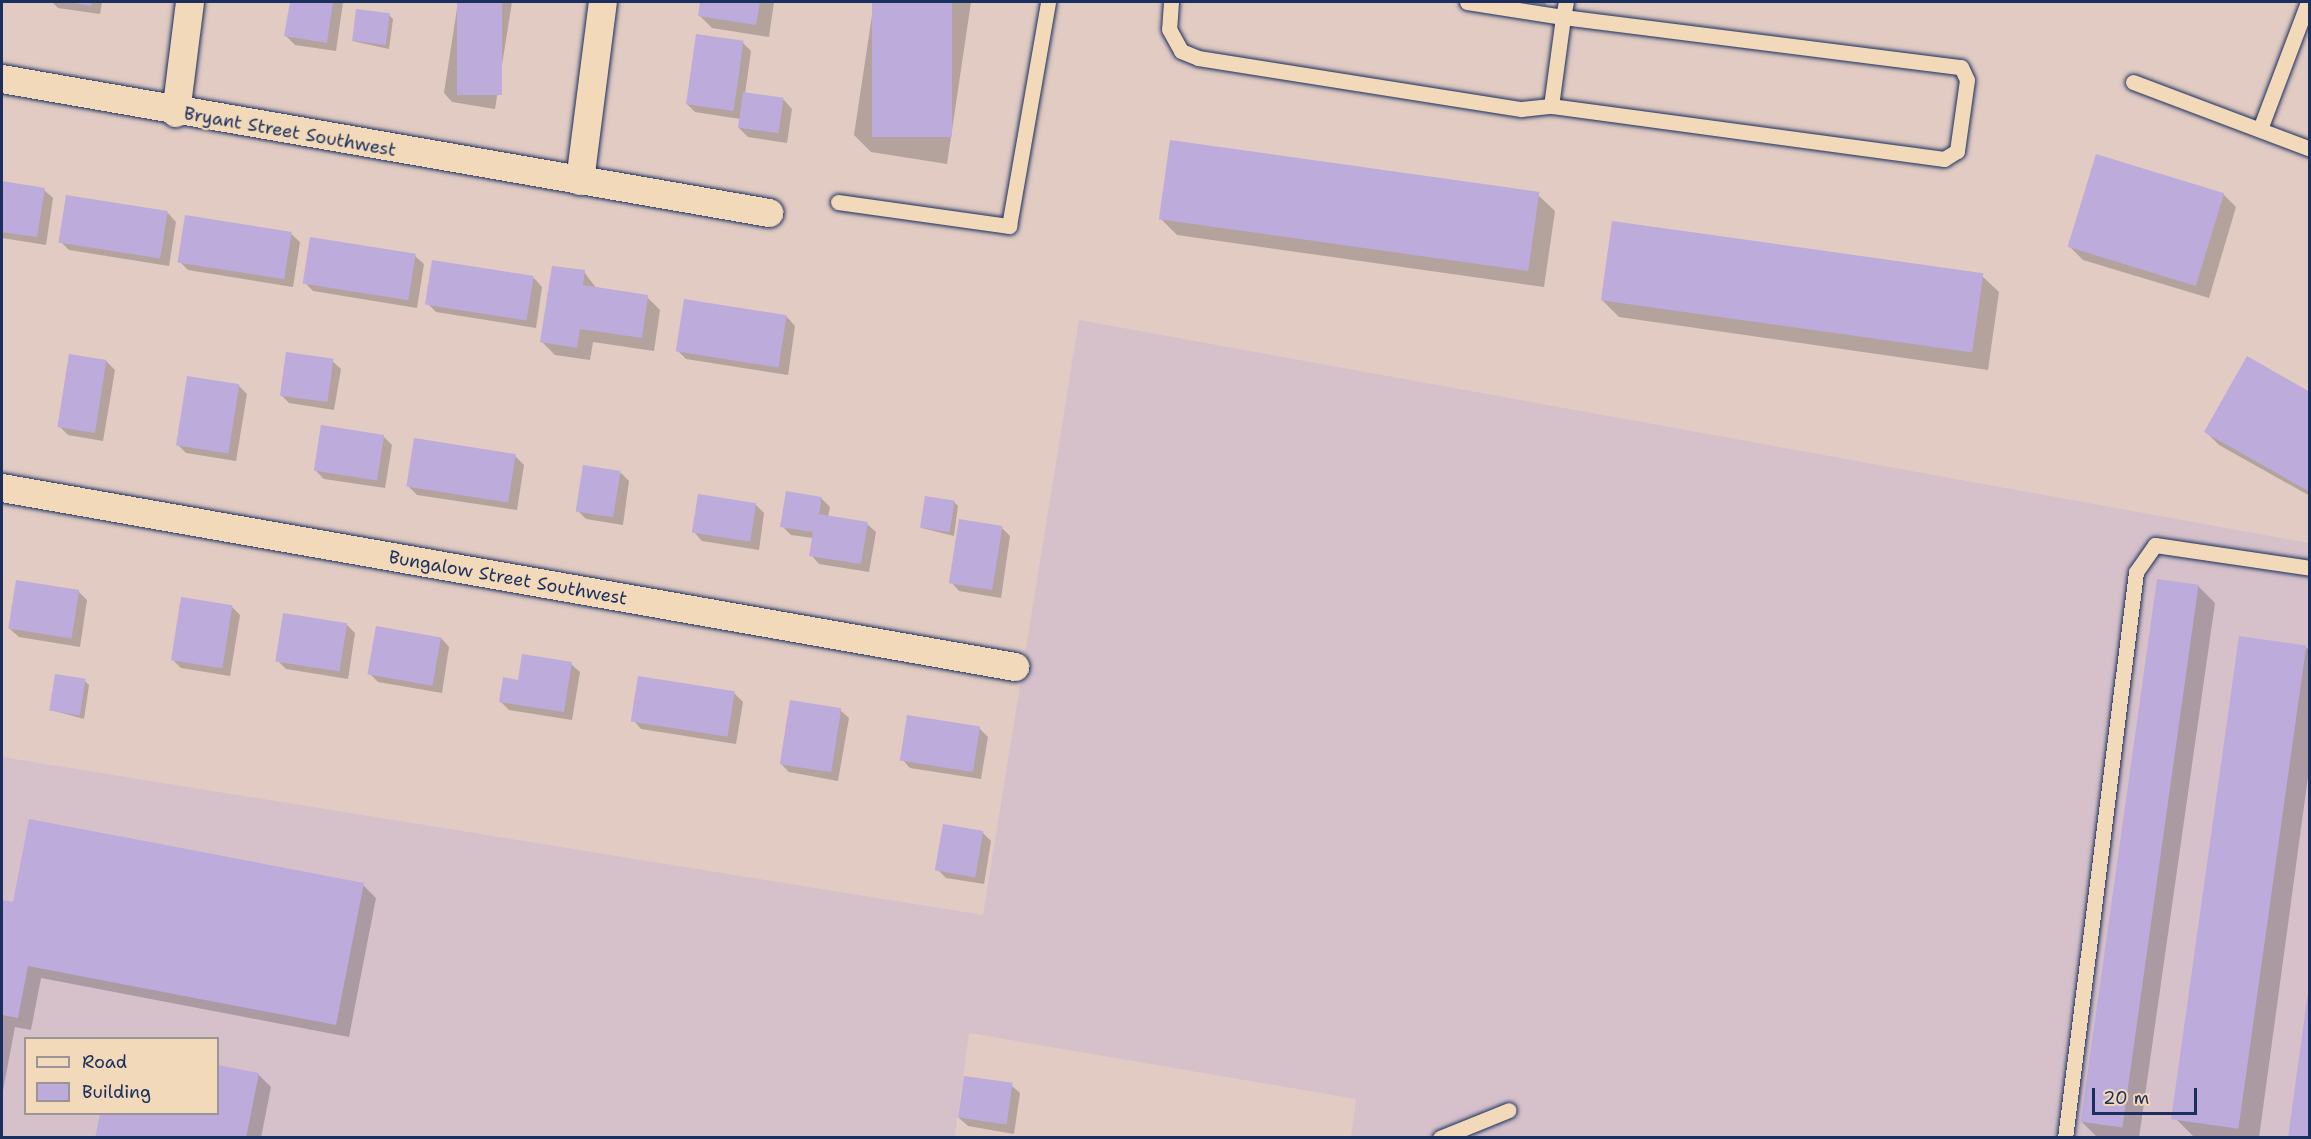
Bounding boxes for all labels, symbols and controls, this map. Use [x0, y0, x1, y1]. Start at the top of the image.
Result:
street label: Bryant Street Southwest [182, 103, 398, 161]
street label: Bungalow Street Southwest [387, 546, 629, 610]
legend [24, 1037, 219, 1115]
text: Road [82, 1050, 127, 1074]
scale bar [2095, 1076, 2200, 1114]
text: Building [82, 1080, 151, 1104]
text: 20 m [2103, 1086, 2149, 1110]

